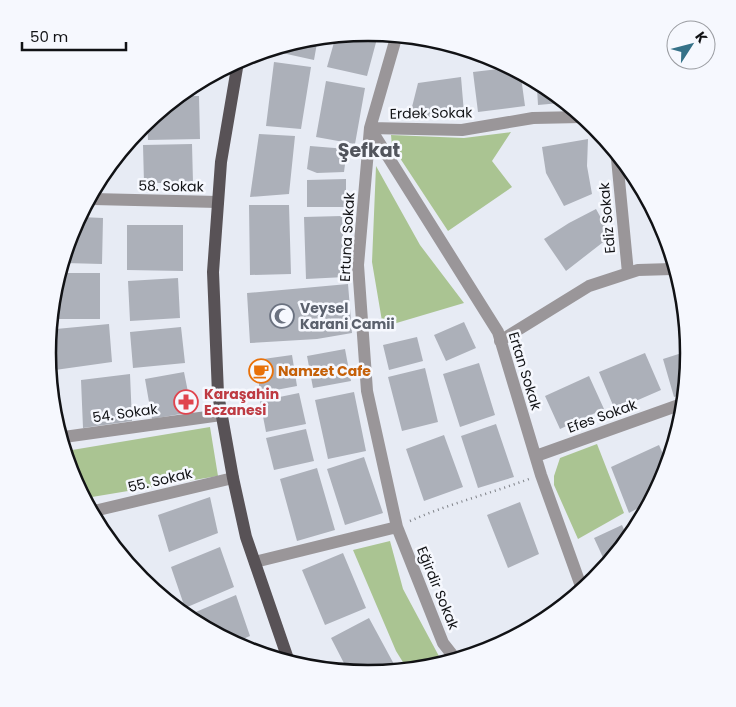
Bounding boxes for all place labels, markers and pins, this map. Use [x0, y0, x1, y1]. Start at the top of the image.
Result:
place label: Veysel Karani Camii [300, 298, 395, 334]
mosque icon: Veysel Karani Camii [269, 303, 295, 329]
cafe icon: Namzet Cafe [248, 358, 274, 384]
place label: Namzet Cafe [278, 361, 371, 381]
place label: Karaşahin Eczanesi [204, 384, 279, 420]
pharmacy icon: Karaşahin Eczanesi [173, 389, 199, 415]

